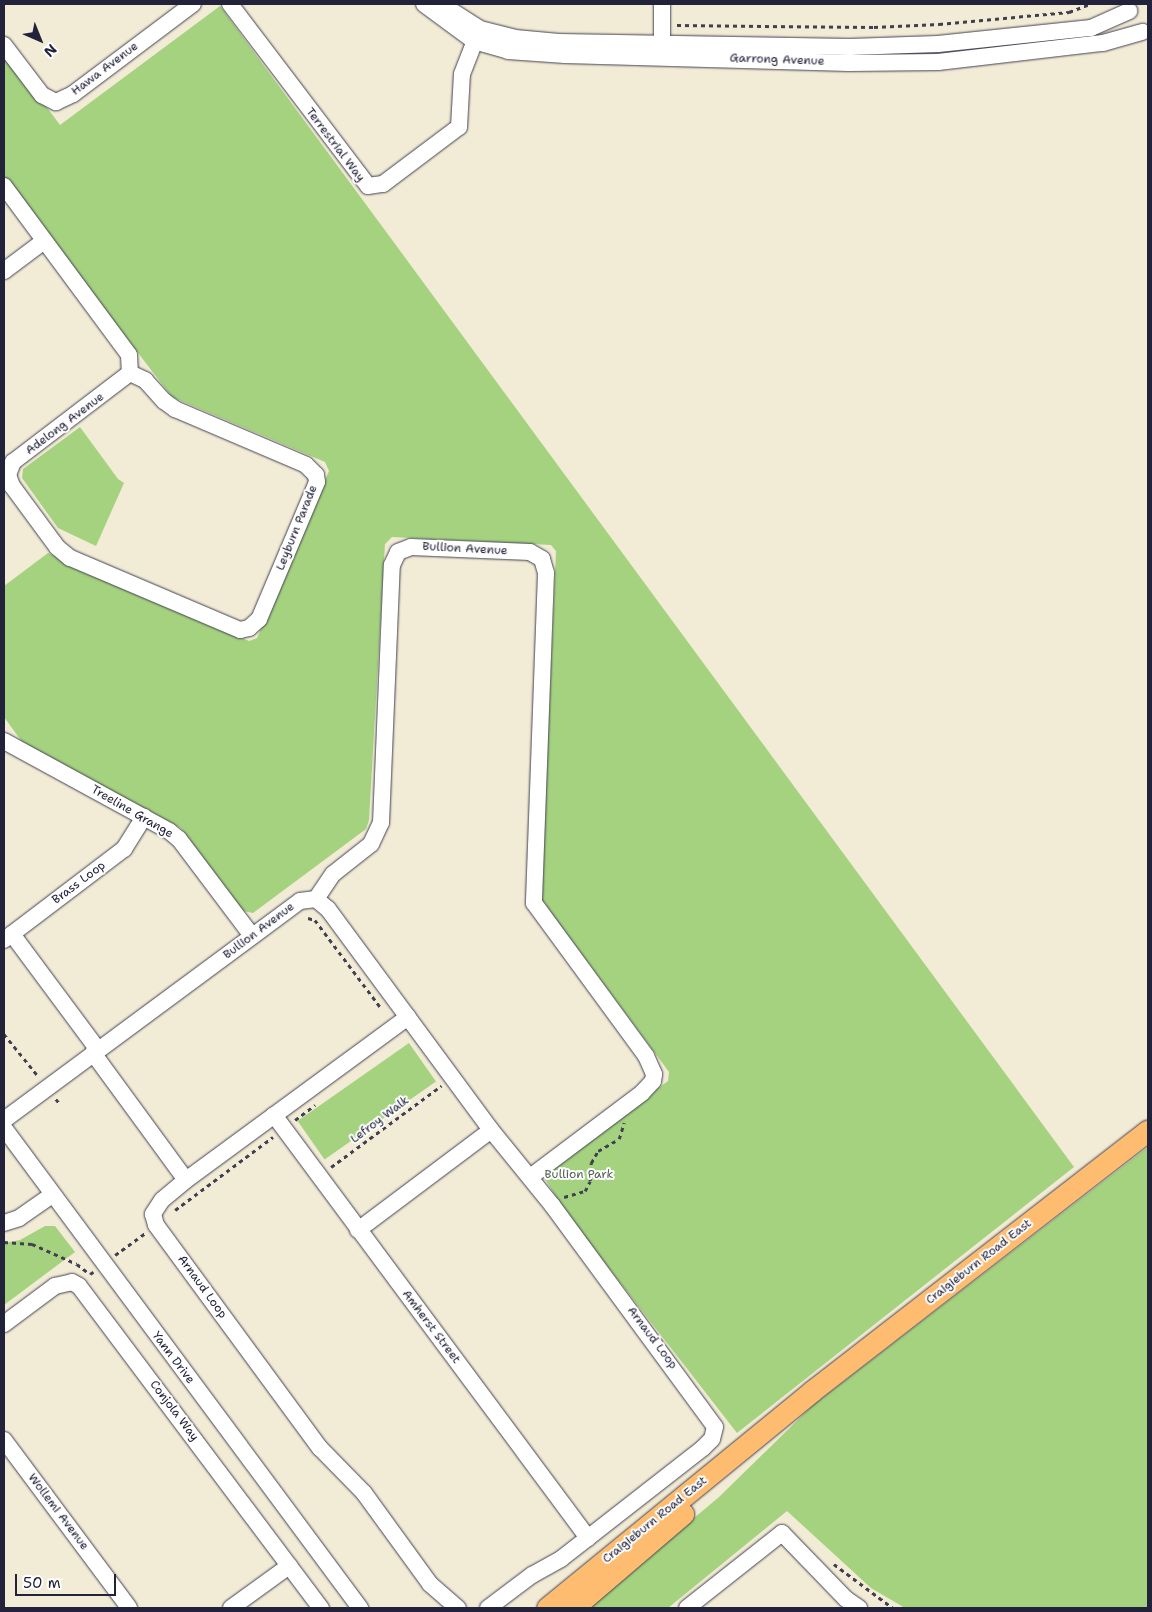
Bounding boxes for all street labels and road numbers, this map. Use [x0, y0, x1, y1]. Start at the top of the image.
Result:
street label: Hawa Avenue [69, 39, 141, 99]
street label: Garrong Avenue [729, 51, 825, 69]
street label: Terrestrial Way [302, 105, 368, 185]
street label: Adelong Avenue [23, 390, 107, 458]
street label: Leyburn Parade [273, 483, 321, 573]
street label: Bullion Avenue [422, 540, 508, 558]
street label: Treeline Grange [88, 783, 176, 841]
street label: Brass Loop [50, 858, 108, 908]
street label: Bullion Avenue [221, 900, 297, 962]
street label: Lefroy Walk [348, 1093, 412, 1147]
street label: Craigieburn Road East [923, 1216, 1035, 1308]
street label: Arnaud Loop [174, 1253, 230, 1321]
street label: Amherst Street [399, 1287, 463, 1367]
street label: Arnaud Loop [624, 1304, 680, 1372]
street label: Yann Drive [149, 1329, 197, 1387]
street label: Conjola Way [146, 1378, 202, 1444]
street label: Wollemi Avenue [25, 1471, 91, 1553]
street label: Craigieburn Road East [600, 1473, 710, 1567]

